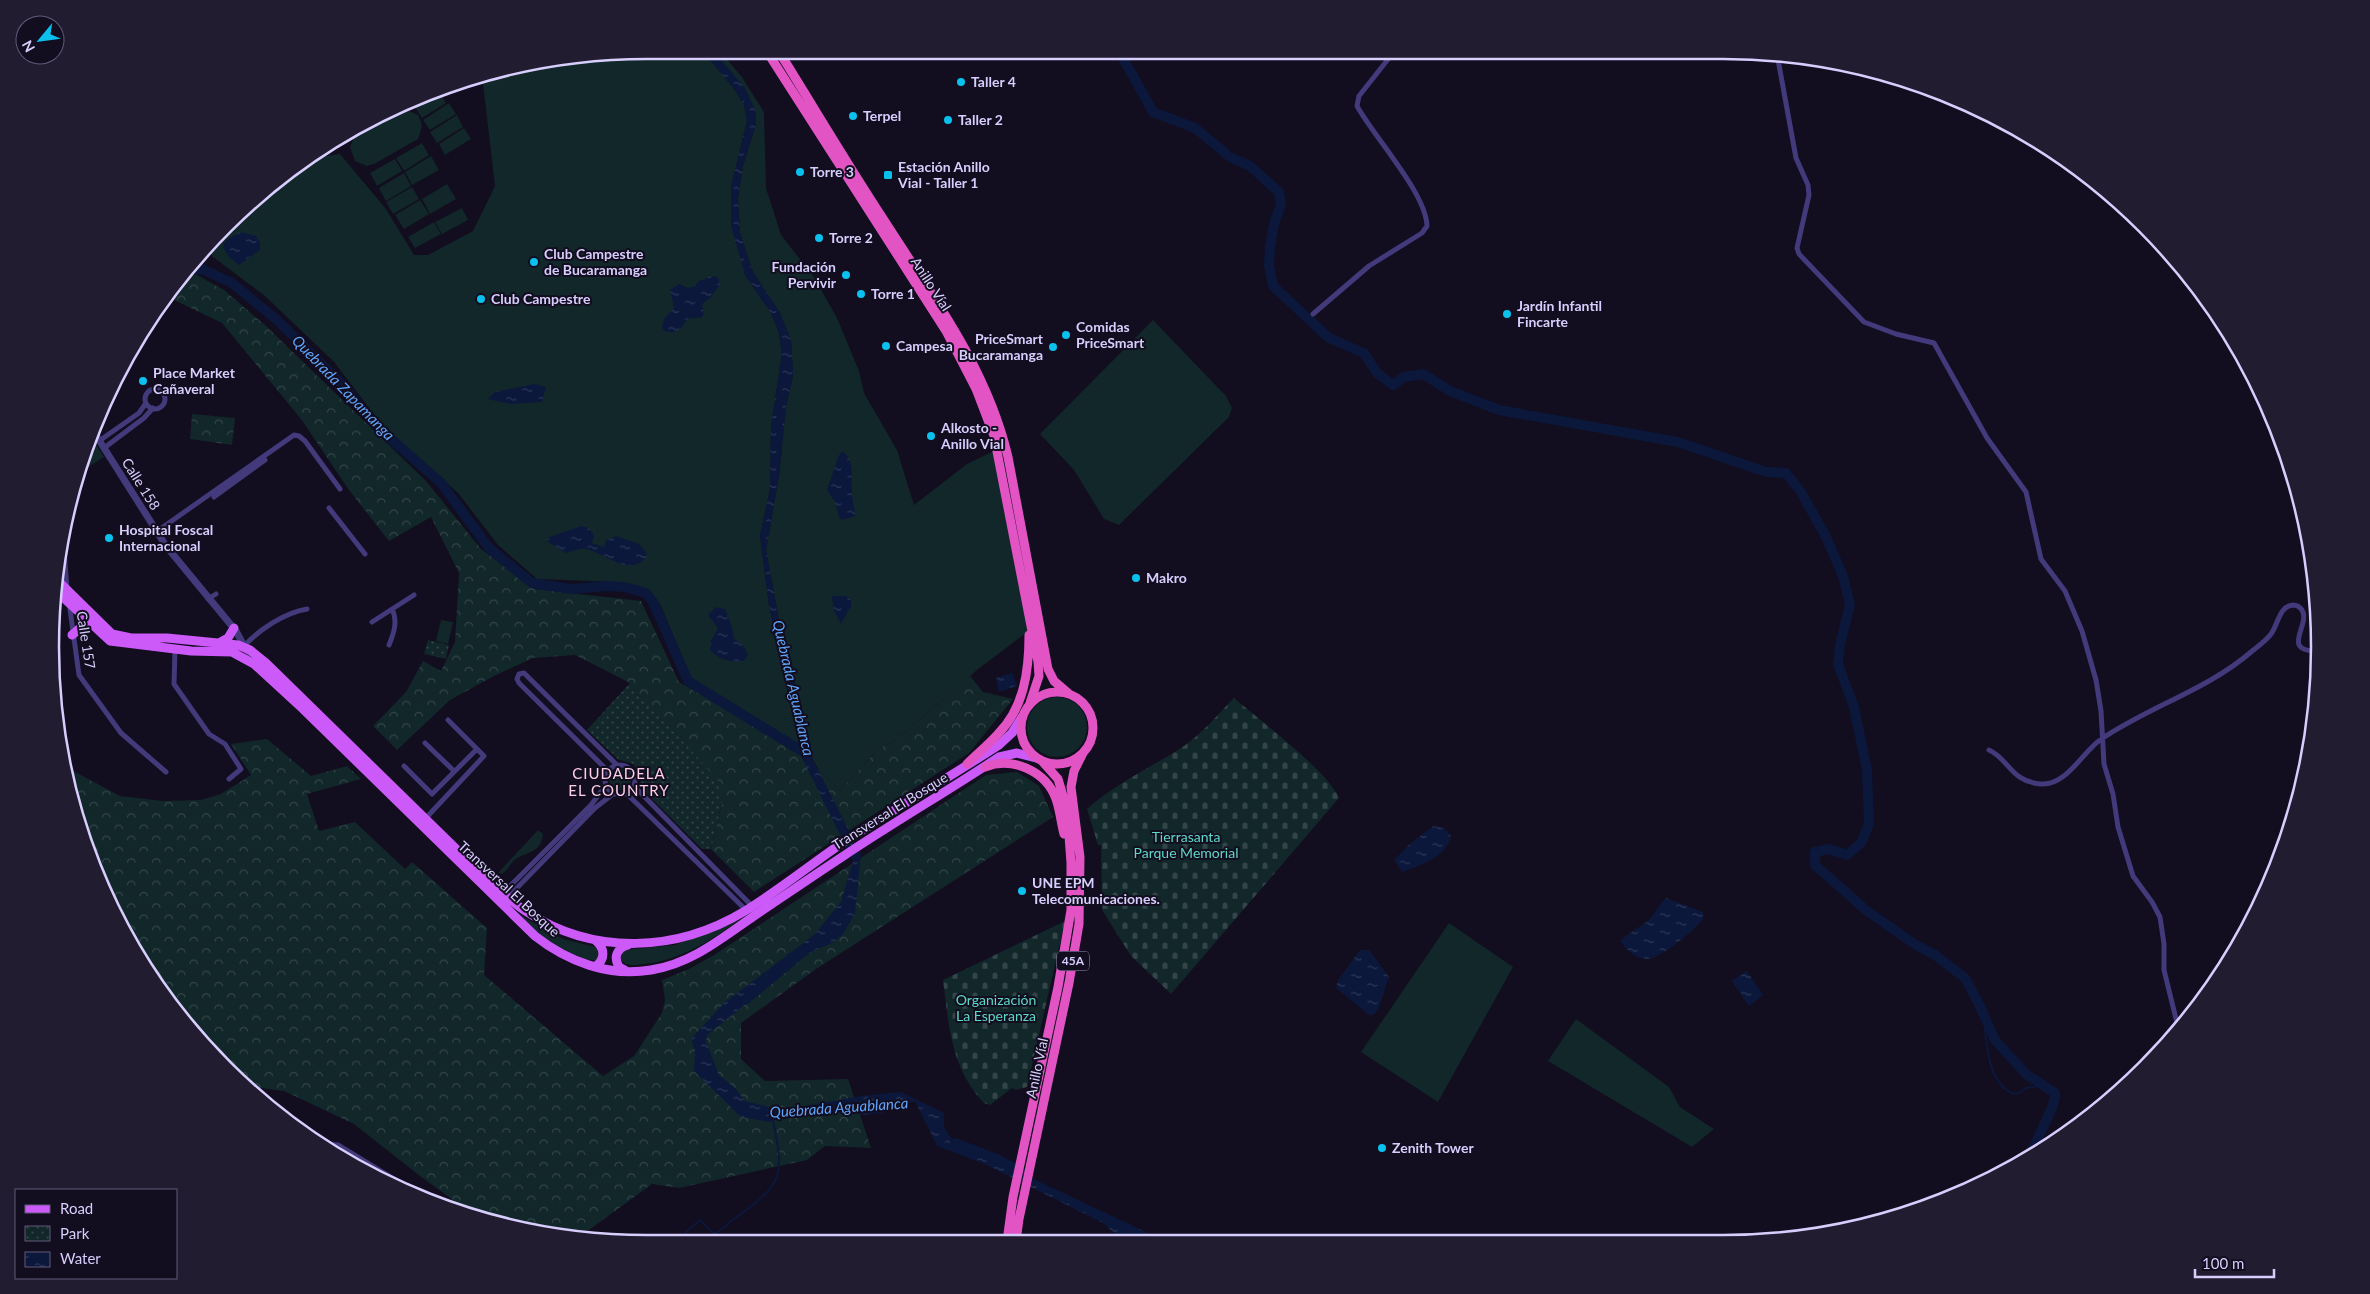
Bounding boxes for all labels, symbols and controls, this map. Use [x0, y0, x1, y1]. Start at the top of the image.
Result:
north arrow [15, 15, 65, 65]
text: N [18, 38, 38, 55]
place label: Taller 4 [971, 73, 1016, 90]
marker: Taller 4 [955, 76, 967, 88]
place label: Terpel [863, 107, 901, 124]
marker: Terpel [847, 110, 859, 122]
place label: Taller 2 [958, 111, 1003, 128]
marker: Taller 2 [942, 114, 954, 126]
place label: Estación Anillo Vial - Taller 1 [897, 158, 990, 191]
place label: Torre 3 [810, 163, 854, 180]
marker: Torre 3 [794, 166, 806, 178]
marker: Estación Anillo Vial - Taller 1 [882, 169, 894, 181]
place label: Torre 2 [829, 229, 873, 246]
marker: Torre 2 [813, 232, 825, 244]
place label: Club Campestre de Bucaramanga [544, 245, 647, 278]
street label: Anillo Víal [908, 253, 955, 314]
marker: Club Campestre de Bucaramanga [528, 256, 540, 268]
place label: Fundación Pervivir [771, 258, 837, 291]
marker: Fundación Pervivir [840, 269, 852, 281]
place label: Torre 1 [871, 285, 915, 302]
marker: Torre 1 [855, 288, 867, 300]
place label: Club Campestre [491, 290, 591, 307]
marker: Club Campestre [475, 293, 487, 305]
place label: Jardín Infantil Fincarte [1517, 297, 1602, 330]
marker: Jardín Infantil Fincarte [1501, 308, 1513, 320]
place label: Comidas PriceSmart [1076, 318, 1145, 351]
marker: Comidas PriceSmart [1060, 329, 1072, 341]
place label: PriceSmart Bucaramanga [959, 330, 1044, 363]
water label: Quebrada Zapamanga [289, 331, 399, 444]
place label: Campesa [896, 337, 953, 354]
marker: Campesa [880, 340, 892, 352]
marker: PriceSmart Bucaramanga [1047, 341, 1059, 353]
place label: Place Market Cañaveral [153, 364, 236, 397]
marker: Place Market Cañaveral [137, 375, 149, 387]
place label: Alkosto - Anillo Vial [940, 419, 1004, 452]
marker: Alkosto - Anillo Vial [925, 430, 937, 442]
street label: Calle 158 [119, 455, 164, 513]
place label: Hospital Foscal Internacional [119, 521, 213, 554]
marker: Hospital Foscal Internacional [103, 532, 115, 544]
place label: Makro [1146, 569, 1187, 586]
marker: Makro [1130, 572, 1142, 584]
street label: Calle 157 [74, 610, 99, 670]
water label: Quebrada Aguablanca [770, 618, 818, 758]
district label: CIUDADELA EL COUNTRY [568, 764, 670, 799]
street label: Transversal El Bosque [829, 768, 951, 853]
park label: Tierrasanta Parque Memorial [1134, 828, 1238, 861]
street label: Transversal El Bosque [455, 837, 564, 940]
place label: UNE EPM Telecomunicaciones. [1032, 874, 1160, 907]
marker: UNE EPM Telecomunicaciones. [1016, 885, 1028, 897]
road number: 45A [1057, 951, 1089, 970]
park label: Organización La Esperanza [956, 991, 1036, 1024]
street label: Anillo Víal [1022, 1036, 1051, 1100]
water label: Quebrada Aguablanca [769, 1093, 909, 1121]
place label: Zenith Tower [1392, 1139, 1474, 1156]
marker: Zenith Tower [1376, 1142, 1388, 1154]
legend [15, 1189, 178, 1279]
text: Road [60, 1199, 93, 1217]
text: Park [60, 1224, 90, 1242]
scale bar [2195, 1246, 2274, 1278]
text: Water [60, 1249, 101, 1267]
text: 100 m [2202, 1254, 2244, 1272]

